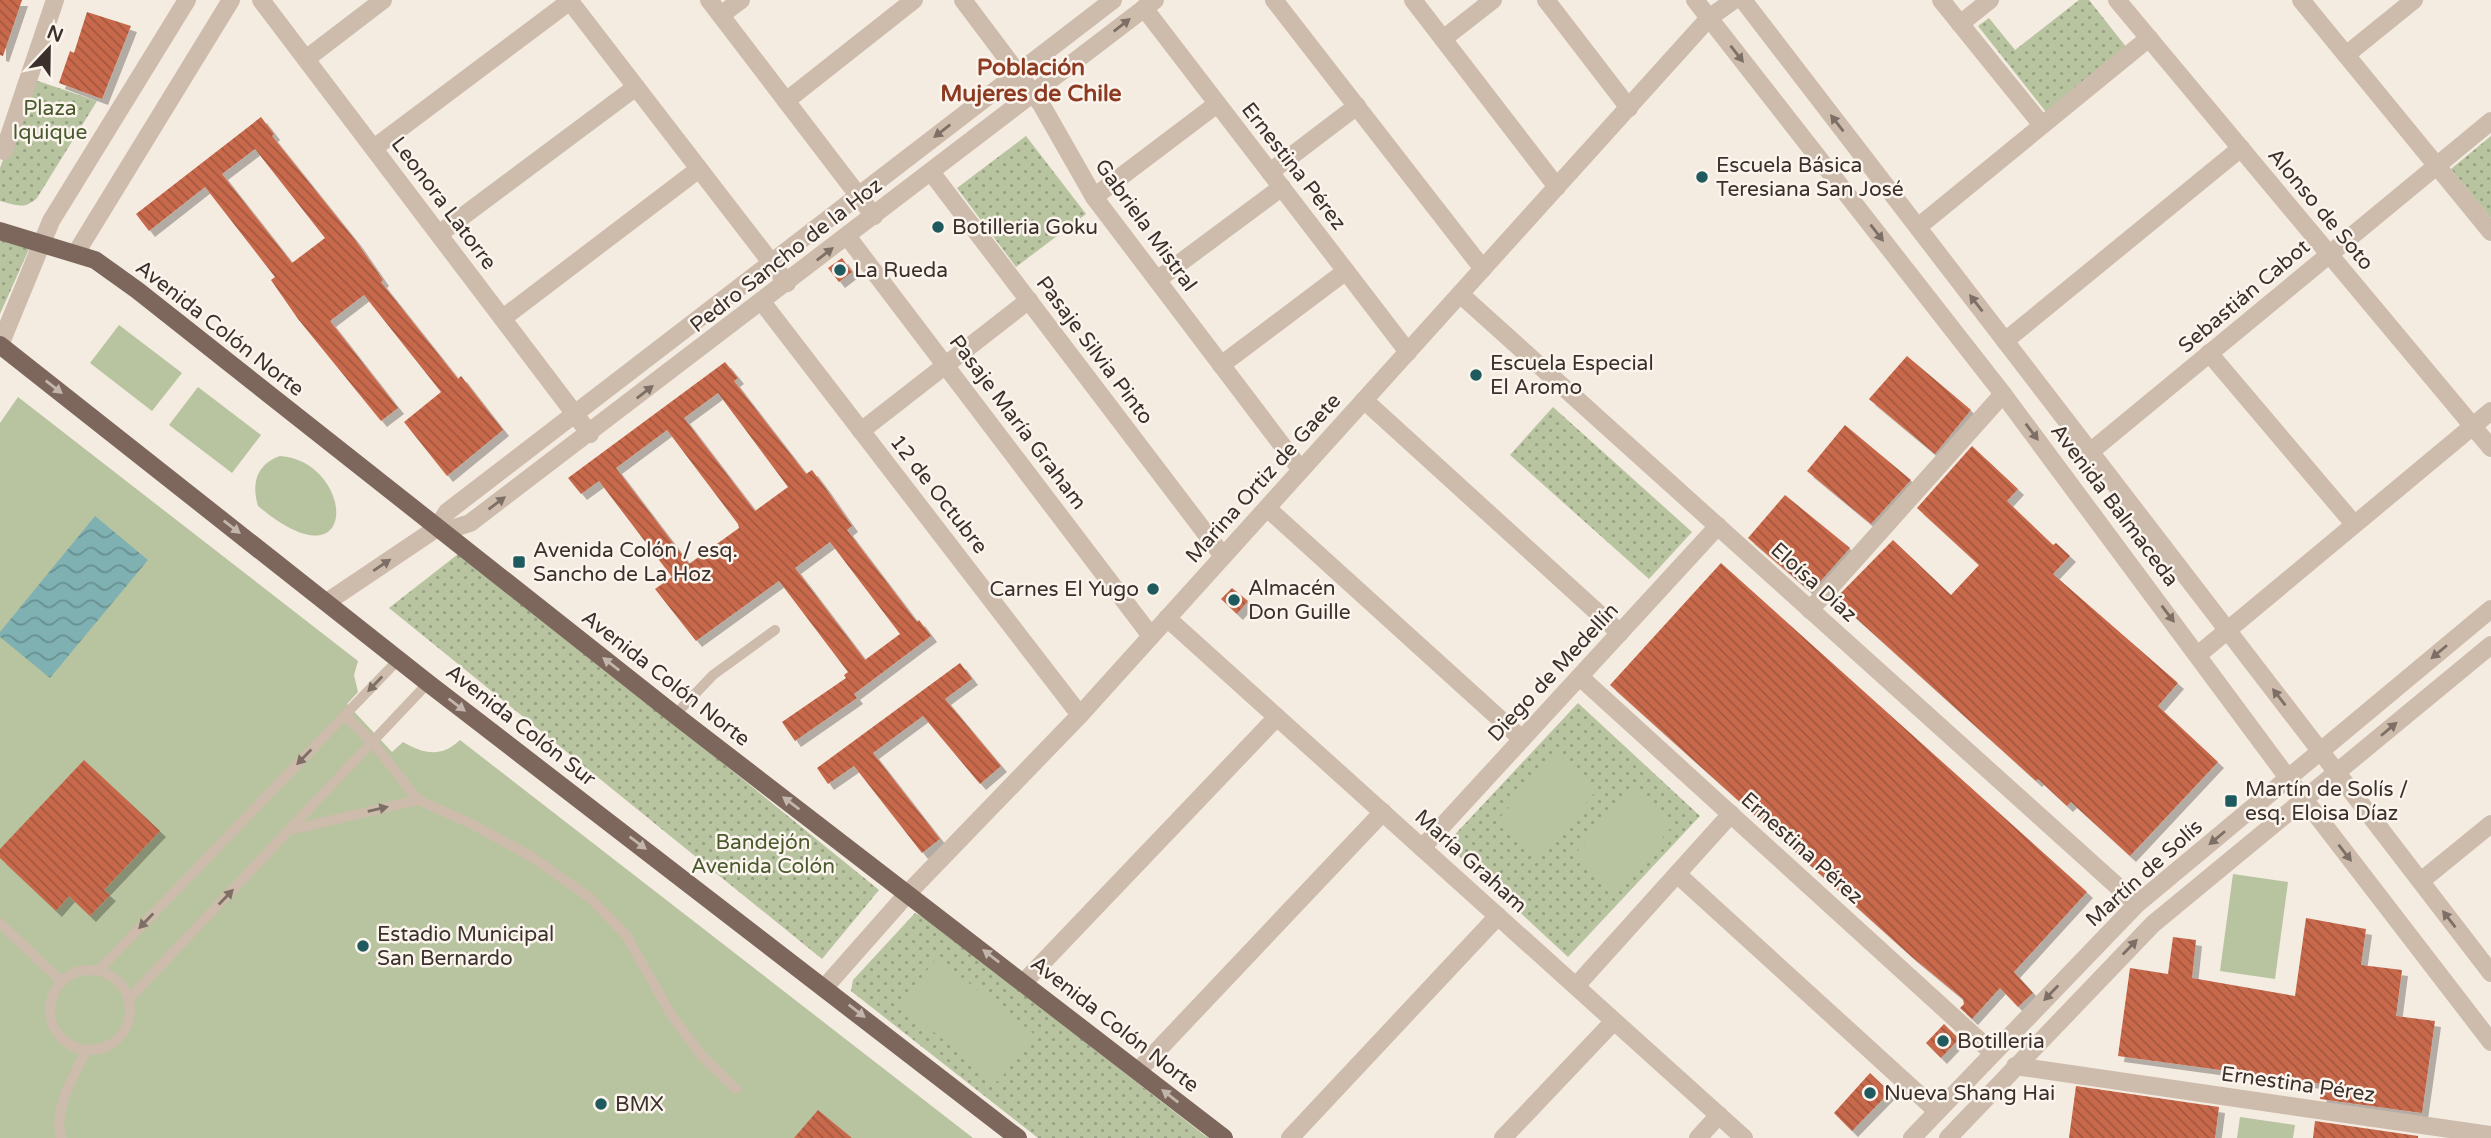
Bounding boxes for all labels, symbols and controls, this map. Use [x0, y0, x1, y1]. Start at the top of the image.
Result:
north arrow [14, 14, 84, 84]
one-way arrow [1113, 19, 1131, 33]
text: N [44, 21, 66, 47]
one-way arrow [1729, 45, 1743, 63]
district label: Población Mujeres de Chile [940, 54, 1122, 108]
park label: Plaza Iquique [13, 96, 88, 145]
street label: Ernestina Pérez [1236, 98, 1351, 235]
one-way arrow [1830, 114, 1845, 132]
one-way arrow [933, 124, 951, 138]
street label: Leonora Latorre [386, 132, 502, 275]
street label: Alonso de Soto [2262, 143, 2379, 275]
place label: Escuela Básica Teresiana San José [1716, 153, 1904, 202]
street label: Gabriela Mistral [1089, 154, 1202, 296]
marker: Escuela Básica Teresiana San José [1694, 169, 1710, 185]
street label: Pedro Sancho de la Hoz [685, 173, 887, 338]
place label: Botilleria Goku [952, 215, 1098, 240]
marker: Botilleria Goku [930, 219, 946, 235]
one-way arrow [1870, 224, 1884, 242]
street label: Sebastián Cabot [2174, 234, 2315, 359]
one-way arrow [816, 247, 834, 261]
street label: Avenida Colón Norte [131, 255, 309, 402]
place label: La Rueda [854, 258, 948, 283]
marker: La Rueda [832, 262, 848, 278]
street label: Pasaje Silvia Pinto [1031, 271, 1158, 429]
one-way arrow [1969, 294, 1983, 312]
street label: Pasaje María Graham [944, 330, 1091, 515]
place label: Escuela Especial El Aromo [1490, 351, 1654, 400]
marker: Escuela Especial El Aromo [1468, 367, 1484, 383]
one-way arrow [44, 379, 62, 394]
one-way arrow [635, 385, 653, 400]
street label: Marina Ortiz de Gaete [1181, 388, 1346, 568]
street label: Avenida Balmaceda [2045, 419, 2184, 592]
one-way arrow [2024, 423, 2038, 441]
street label: 12 de Octubre [884, 430, 993, 559]
one-way arrow [488, 496, 507, 510]
one-way arrow [223, 520, 241, 535]
street label: Eloísa Díaz [1766, 537, 1862, 627]
place label: Avenida Colón / esq. Sancho de La Hoz [533, 538, 738, 587]
marker: Avenida Colón / esq. Sancho de La Hoz [511, 554, 527, 570]
one-way arrow [373, 558, 391, 572]
place label: Almacén Don Guille [1248, 576, 1351, 625]
place label: Carnes El Yugo [989, 577, 1139, 602]
marker: Carnes El Yugo [1145, 581, 1161, 597]
marker: Almacén Don Guille [1226, 592, 1242, 608]
street label: Diego de Medellín [1483, 598, 1624, 747]
street label: Avenida Colón Norte [577, 605, 755, 752]
one-way arrow [2161, 605, 2175, 623]
one-way arrow [2430, 645, 2448, 660]
one-way arrow [602, 657, 620, 672]
street label: Avenida Colón Sur [441, 659, 601, 792]
one-way arrow [367, 675, 384, 692]
one-way arrow [2272, 688, 2286, 706]
one-way arrow [448, 698, 466, 712]
one-way arrow [2381, 722, 2398, 737]
one-way arrow [296, 749, 313, 766]
place label: Martín de Solís / esq. Eloisa Díaz [2245, 777, 2408, 826]
street label: Ernestina Pérez [1736, 787, 1868, 910]
marker: Martín de Solís / esq. Eloisa Díaz [2223, 793, 2239, 809]
one-way arrow [782, 796, 800, 810]
one-way arrow [367, 804, 389, 815]
street label: María Graham [1409, 804, 1532, 918]
street label: Martín de Solís [2081, 814, 2208, 932]
park label: Bandejón Avenida Colón [691, 830, 835, 879]
one-way arrow [2208, 830, 2225, 845]
one-way arrow [628, 836, 646, 851]
one-way arrow [2338, 843, 2353, 861]
one-way arrow [218, 889, 234, 906]
one-way arrow [2443, 910, 2457, 928]
one-way arrow [138, 912, 154, 929]
place label: Estadio Municipal San Bernardo [377, 922, 554, 971]
marker: Estadio Municipal San Bernardo [355, 938, 371, 954]
one-way arrow [2122, 939, 2138, 956]
one-way arrow [982, 950, 1000, 964]
street label: Avenida Colón Norte [1026, 951, 1204, 1098]
one-way arrow [2043, 984, 2059, 1001]
one-way arrow [848, 1004, 866, 1019]
place label: Botilleria [1957, 1029, 2045, 1054]
marker: Botilleria [1935, 1033, 1951, 1049]
street label: Ernestina Pérez [2219, 1061, 2376, 1108]
place label: Nueva Shang Hai [1884, 1081, 2055, 1106]
marker: Nueva Shang Hai [1862, 1085, 1878, 1101]
one-way arrow [1161, 1090, 1179, 1104]
place label: BMX [615, 1092, 664, 1117]
marker: BMX [593, 1096, 609, 1112]

